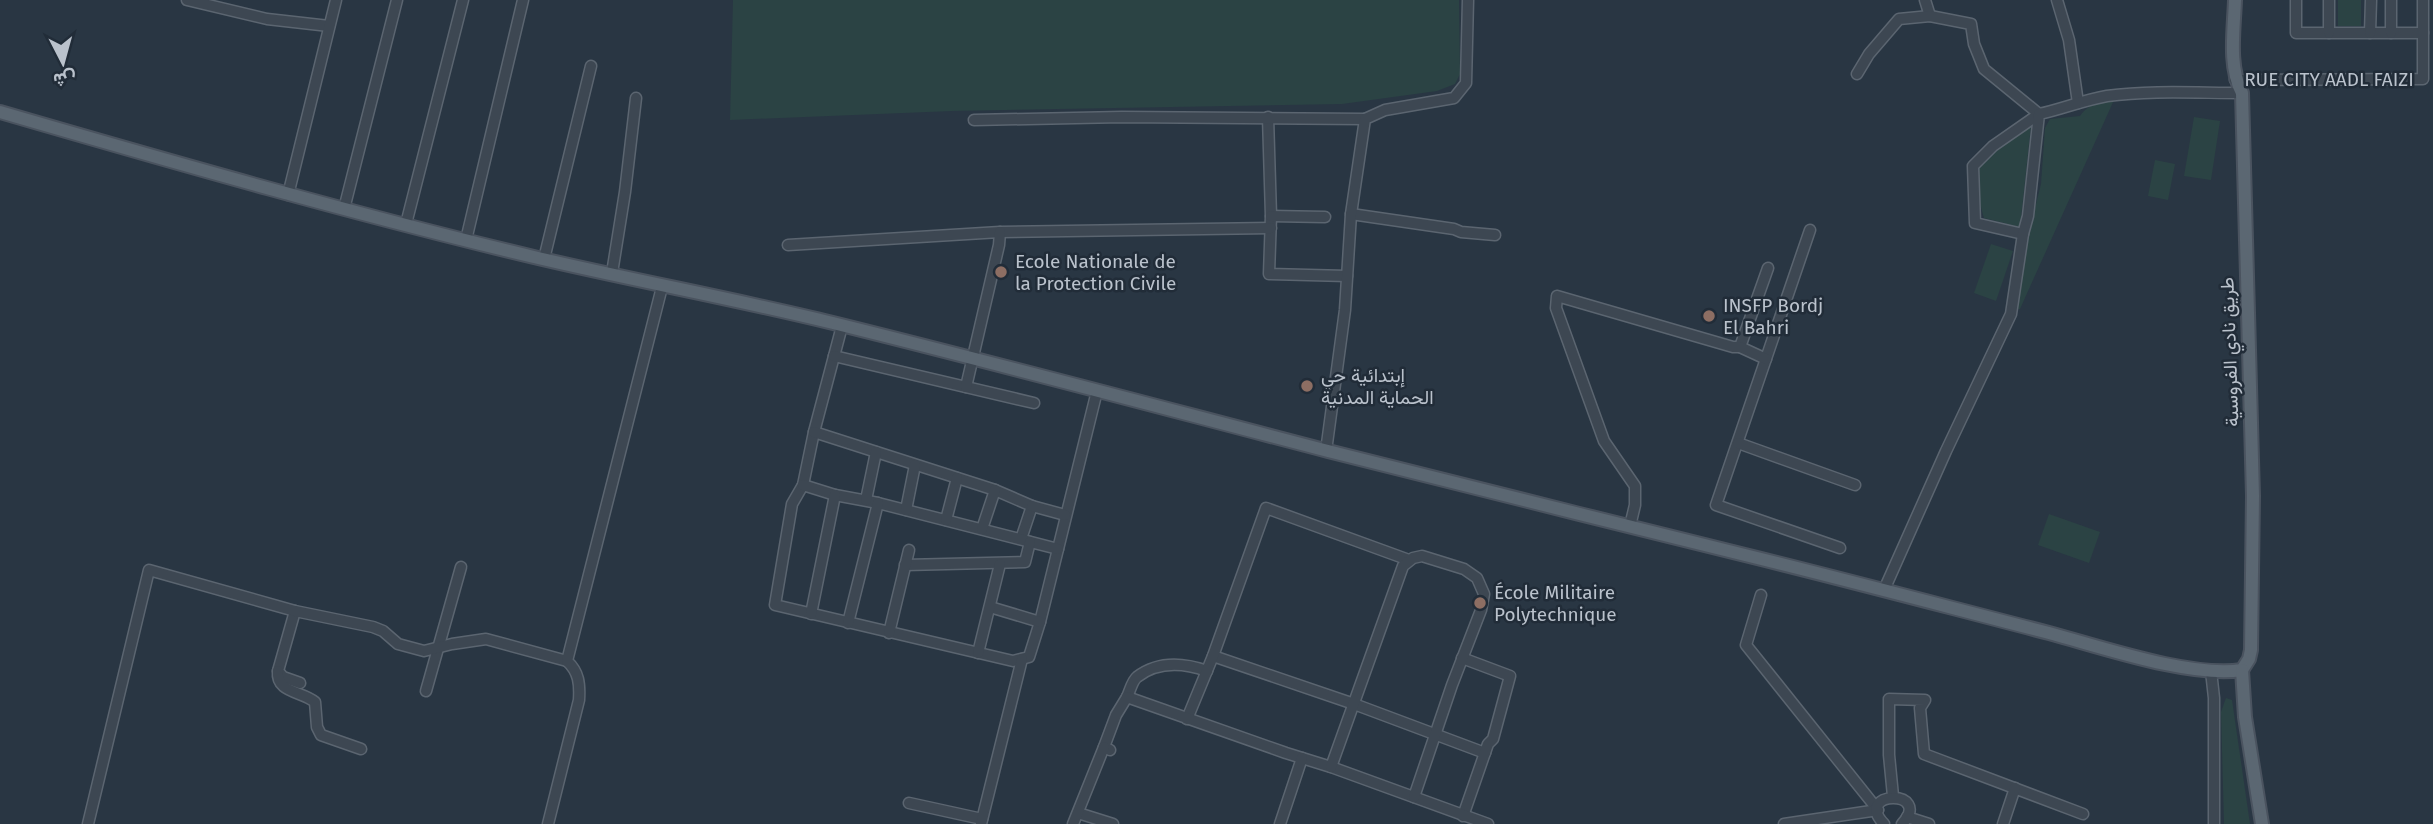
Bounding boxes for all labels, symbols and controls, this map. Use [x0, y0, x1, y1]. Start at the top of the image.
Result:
north arrow [28, 28, 98, 98]
text: ش [52, 67, 77, 92]
street label: RUE CITY AADL FAIZI [2244, 68, 2414, 91]
place label: Ecole Nationale de la Protection Civile [1015, 250, 1176, 295]
marker: Ecole Nationale de la Protection Civile [993, 264, 1009, 280]
street label: طريق نادي الفروسية [2215, 277, 2248, 427]
place label: INSFP Bordj El Bahri [1723, 294, 1823, 339]
marker: INSFP Bordj El Bahri [1701, 308, 1717, 324]
place label: إبتدائية حي الحماية المدنية [1321, 364, 1434, 409]
marker: إبتدائية حي الحماية المدنية [1299, 378, 1315, 394]
place label: École Militaire Polytechnique [1494, 581, 1617, 626]
marker: École Militaire Polytechnique [1472, 595, 1488, 611]

